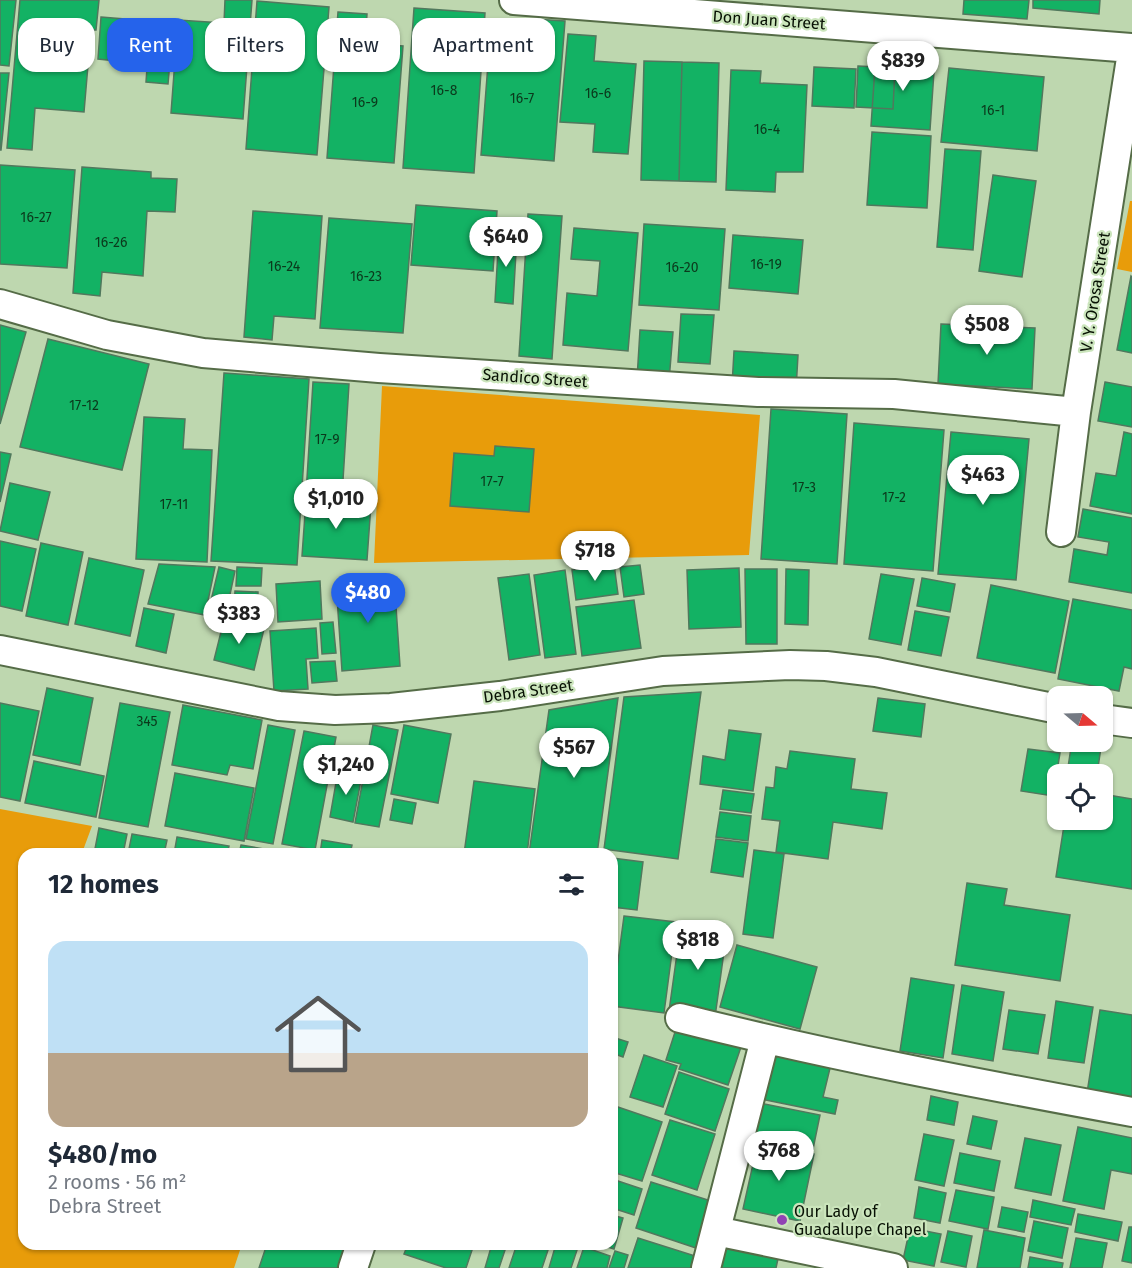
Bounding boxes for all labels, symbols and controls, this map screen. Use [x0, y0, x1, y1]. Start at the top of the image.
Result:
street label: Don Juan Street [712, 7, 826, 33]
chip: Buy [18, 18, 95, 72]
chip: Rent [107, 18, 193, 72]
chip: Filters [205, 18, 305, 72]
chip: New [317, 18, 400, 72]
chip: Apartment [412, 18, 555, 72]
pin: $839 [867, 41, 939, 92]
text: $839 [881, 48, 925, 72]
house number: 16-8 [431, 82, 458, 99]
house number: 16-6 [585, 85, 611, 102]
house number: 16-7 [510, 90, 534, 107]
house number: 16-9 [352, 94, 378, 111]
house number: 16-1 [981, 102, 1005, 119]
house number: 16-4 [754, 121, 781, 138]
house number: 16-27 [20, 209, 52, 226]
pin: $640 [470, 217, 542, 268]
text: $640 [483, 224, 529, 248]
street label: V. Y. Orosa Street [1076, 230, 1114, 353]
house number: 16-26 [95, 234, 127, 251]
house number: 16-19 [750, 256, 782, 273]
house number: 16-24 [268, 258, 301, 275]
house number: 16-20 [665, 259, 699, 276]
house number: 16-23 [350, 268, 382, 285]
pin: $508 [951, 305, 1023, 356]
text: $508 [964, 312, 1010, 336]
street label: Sandico Street [482, 365, 588, 391]
house number: 17-12 [69, 397, 99, 414]
house number: 17-9 [314, 431, 340, 448]
pin: $463 [947, 455, 1019, 506]
text: $463 [961, 462, 1005, 486]
house number: 17-7 [480, 473, 504, 490]
pin: $1,010 [287, 479, 385, 530]
house number: 17-3 [792, 479, 816, 496]
text: $1,010 [308, 486, 364, 510]
house number: 17-2 [882, 489, 906, 506]
house number: 17-11 [160, 496, 188, 513]
pin: $718 [559, 531, 631, 582]
text: $718 [575, 538, 615, 562]
pin: $480 [332, 573, 404, 624]
text: $480 [345, 580, 391, 604]
pin: $383 [203, 594, 275, 645]
text: $383 [217, 601, 261, 625]
street label: Debra Street [482, 675, 574, 707]
north arrow [1047, 686, 1113, 752]
map controls [1047, 686, 1113, 830]
house number: 345 [136, 713, 158, 730]
pin: $567 [538, 728, 610, 779]
text: $567 [553, 735, 595, 759]
pin: $1,240 [297, 745, 395, 796]
text: $1,240 [317, 752, 375, 776]
button: locate [1047, 764, 1113, 830]
icon: filters [555, 868, 588, 901]
text: 12 homes [48, 869, 159, 900]
pin: $818 [662, 920, 734, 971]
text: $818 [677, 927, 719, 951]
icon: home [264, 980, 372, 1088]
pin: $768 [743, 1131, 815, 1182]
text: $768 [758, 1138, 800, 1162]
text: $480/mo [48, 1139, 157, 1170]
text: 2 rooms · 56 m² [48, 1170, 187, 1194]
text: Debra Street [48, 1194, 161, 1218]
place label: Our Lady of Guadalupe Chapel [794, 1202, 927, 1239]
marker: Our Lady of Guadalupe Chapel [775, 1213, 789, 1227]

